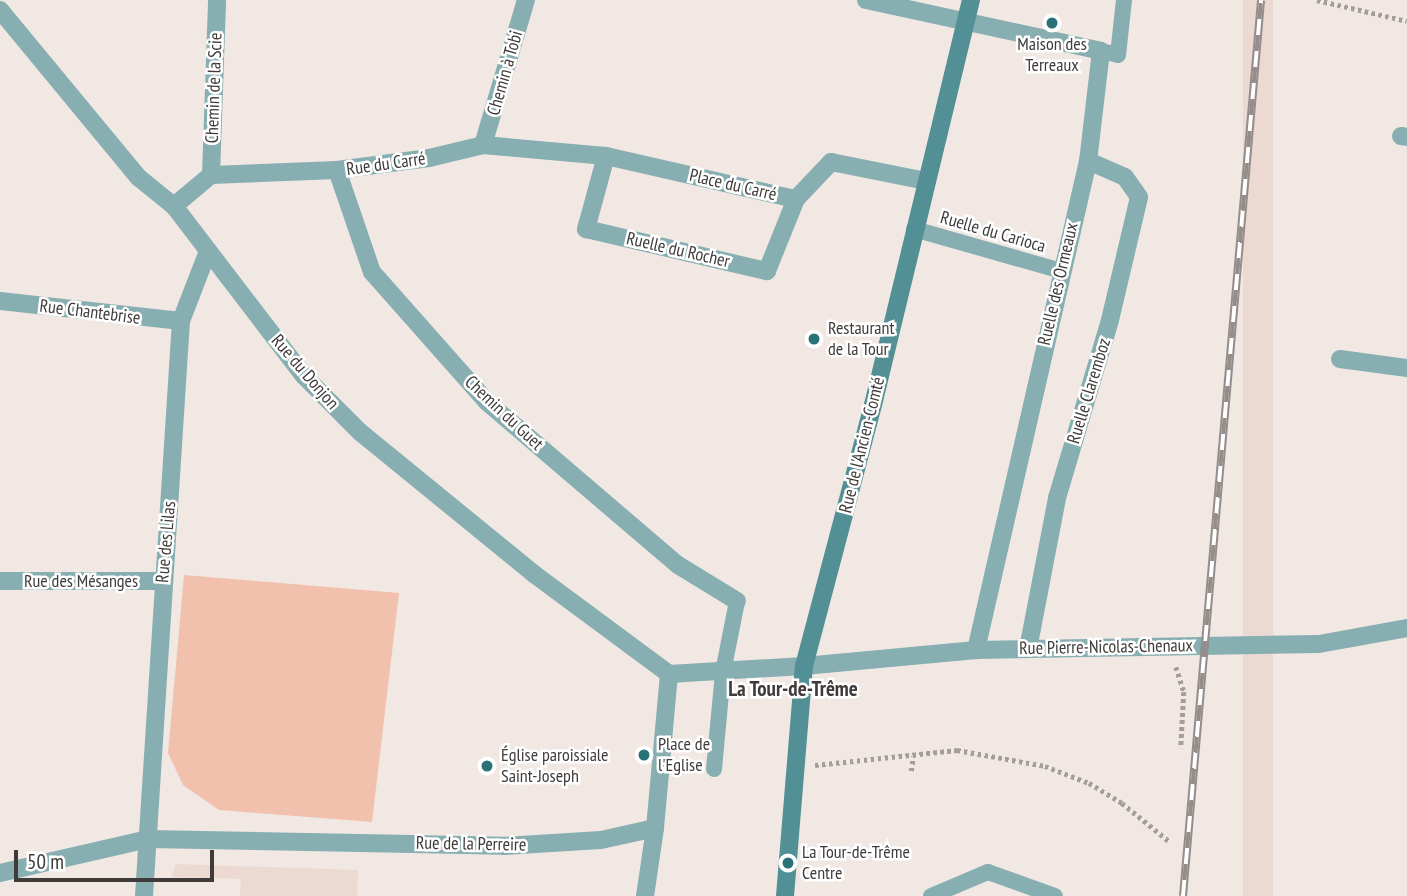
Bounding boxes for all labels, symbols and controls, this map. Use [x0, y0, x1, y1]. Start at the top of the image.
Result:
marker: Maison des Terreaux [1044, 15, 1060, 31]
street label: Chemin à Tobi [483, 28, 527, 118]
street label: Chemin de la Scie [201, 32, 227, 144]
place label: Maison des Terreaux [1017, 34, 1087, 76]
street label: Rue du Carré [345, 148, 427, 180]
street label: Place du Carré [687, 164, 779, 206]
street label: Ruelle du Carioca [938, 207, 1048, 257]
street label: Ruelle des Ormeaux [1033, 221, 1083, 347]
street label: Ruelle du Rocher [624, 228, 732, 272]
street label: Rue Chantebrise [38, 295, 142, 329]
place label: Restaurant de la Tour [828, 318, 894, 360]
street label: Rue du Donjon [267, 330, 343, 414]
marker: Restaurant de la Tour [806, 331, 822, 347]
street label: Ruelle Claremboz [1063, 336, 1115, 446]
street label: Chemin du Guet [460, 371, 548, 455]
street label: Rue de l'Ancien-Comté [835, 375, 889, 515]
street label: Rue des Lilas [152, 500, 180, 584]
street label: Rue des Mésanges [24, 570, 138, 592]
street label: Rue Pierre-Nicolas-Chenaux [1019, 635, 1193, 659]
district label: La Tour-de-Trême [728, 676, 858, 702]
place label: Place de l'Eglise [658, 734, 710, 776]
place label: Église paroissiale Saint-Joseph [501, 745, 608, 788]
marker: Place de l'Eglise [636, 747, 652, 763]
marker: Église paroissiale Saint-Joseph [479, 758, 495, 774]
street label: Rue de la Perreire [416, 832, 526, 856]
scale bar [18, 836, 217, 880]
place label: La Tour-de-Trême Centre [802, 842, 910, 884]
text: 50 m [27, 848, 64, 875]
marker: La Tour-de-Trême Centre [780, 855, 796, 871]

